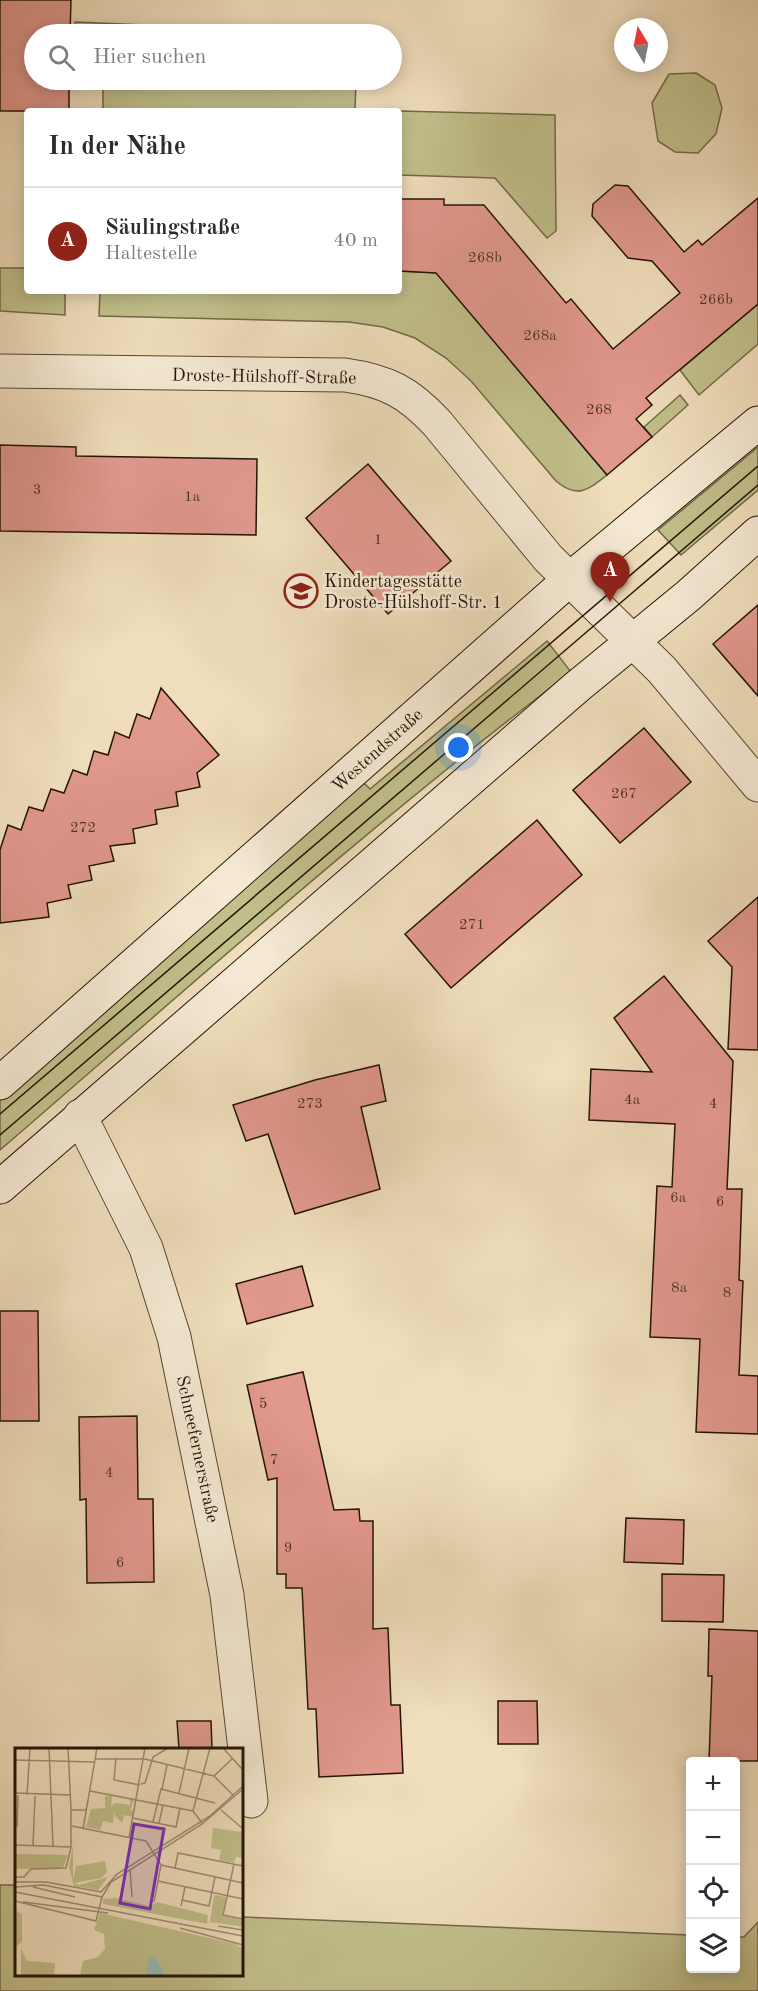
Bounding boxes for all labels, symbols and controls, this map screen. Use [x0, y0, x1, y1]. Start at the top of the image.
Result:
north arrow [614, 18, 668, 72]
search box [24, 24, 402, 90]
icon: search [45, 41, 78, 74]
text: Hier suchen [93, 46, 206, 68]
text: In der Nähe [48, 134, 186, 160]
text: Säulingstraße [105, 217, 240, 239]
text: A [60, 231, 75, 251]
text: 40 m [333, 231, 378, 251]
text: Haltestelle [105, 244, 197, 264]
house number: 268b [468, 251, 502, 266]
house number: 266b [699, 293, 733, 308]
house number: 268a [523, 329, 557, 344]
street label: Droste-Hülshoff-Straße [172, 366, 356, 388]
house number: 268 [586, 403, 612, 418]
house number: 3 [33, 483, 41, 498]
house number: 1a [184, 490, 201, 505]
house number: 1 [374, 533, 382, 548]
pin: A [590, 552, 630, 602]
school or university icon: Kindertagesstätte Droste-Hülshoff-Str. 1 [283, 573, 319, 609]
place label: Kindertagesstätte Droste-Hülshoff-Str. 1 [324, 573, 503, 612]
street label: Westendstraße [329, 705, 427, 796]
your location [444, 733, 473, 762]
house number: 267 [611, 787, 637, 802]
house number: 272 [70, 821, 96, 836]
house number: 271 [459, 918, 485, 933]
house number: 4a [624, 1093, 641, 1108]
house number: 273 [297, 1097, 323, 1112]
house number: 4 [709, 1097, 717, 1112]
house number: 6a [670, 1191, 687, 1206]
house number: 6 [716, 1195, 724, 1210]
house number: 8a [671, 1281, 688, 1296]
house number: 8 [723, 1286, 731, 1301]
street label: Schneefernerstraße [173, 1374, 221, 1525]
house number: 5 [259, 1397, 267, 1412]
house number: 7 [270, 1453, 278, 1468]
house number: 4 [105, 1466, 113, 1481]
house number: 9 [284, 1541, 292, 1556]
house number: 6 [116, 1556, 124, 1571]
inset map [15, 1748, 243, 1976]
map controls [686, 1757, 740, 1973]
button: + [686, 1757, 740, 1811]
button: − [686, 1811, 740, 1865]
button: locate [686, 1865, 740, 1919]
button: layers [686, 1919, 740, 1973]

